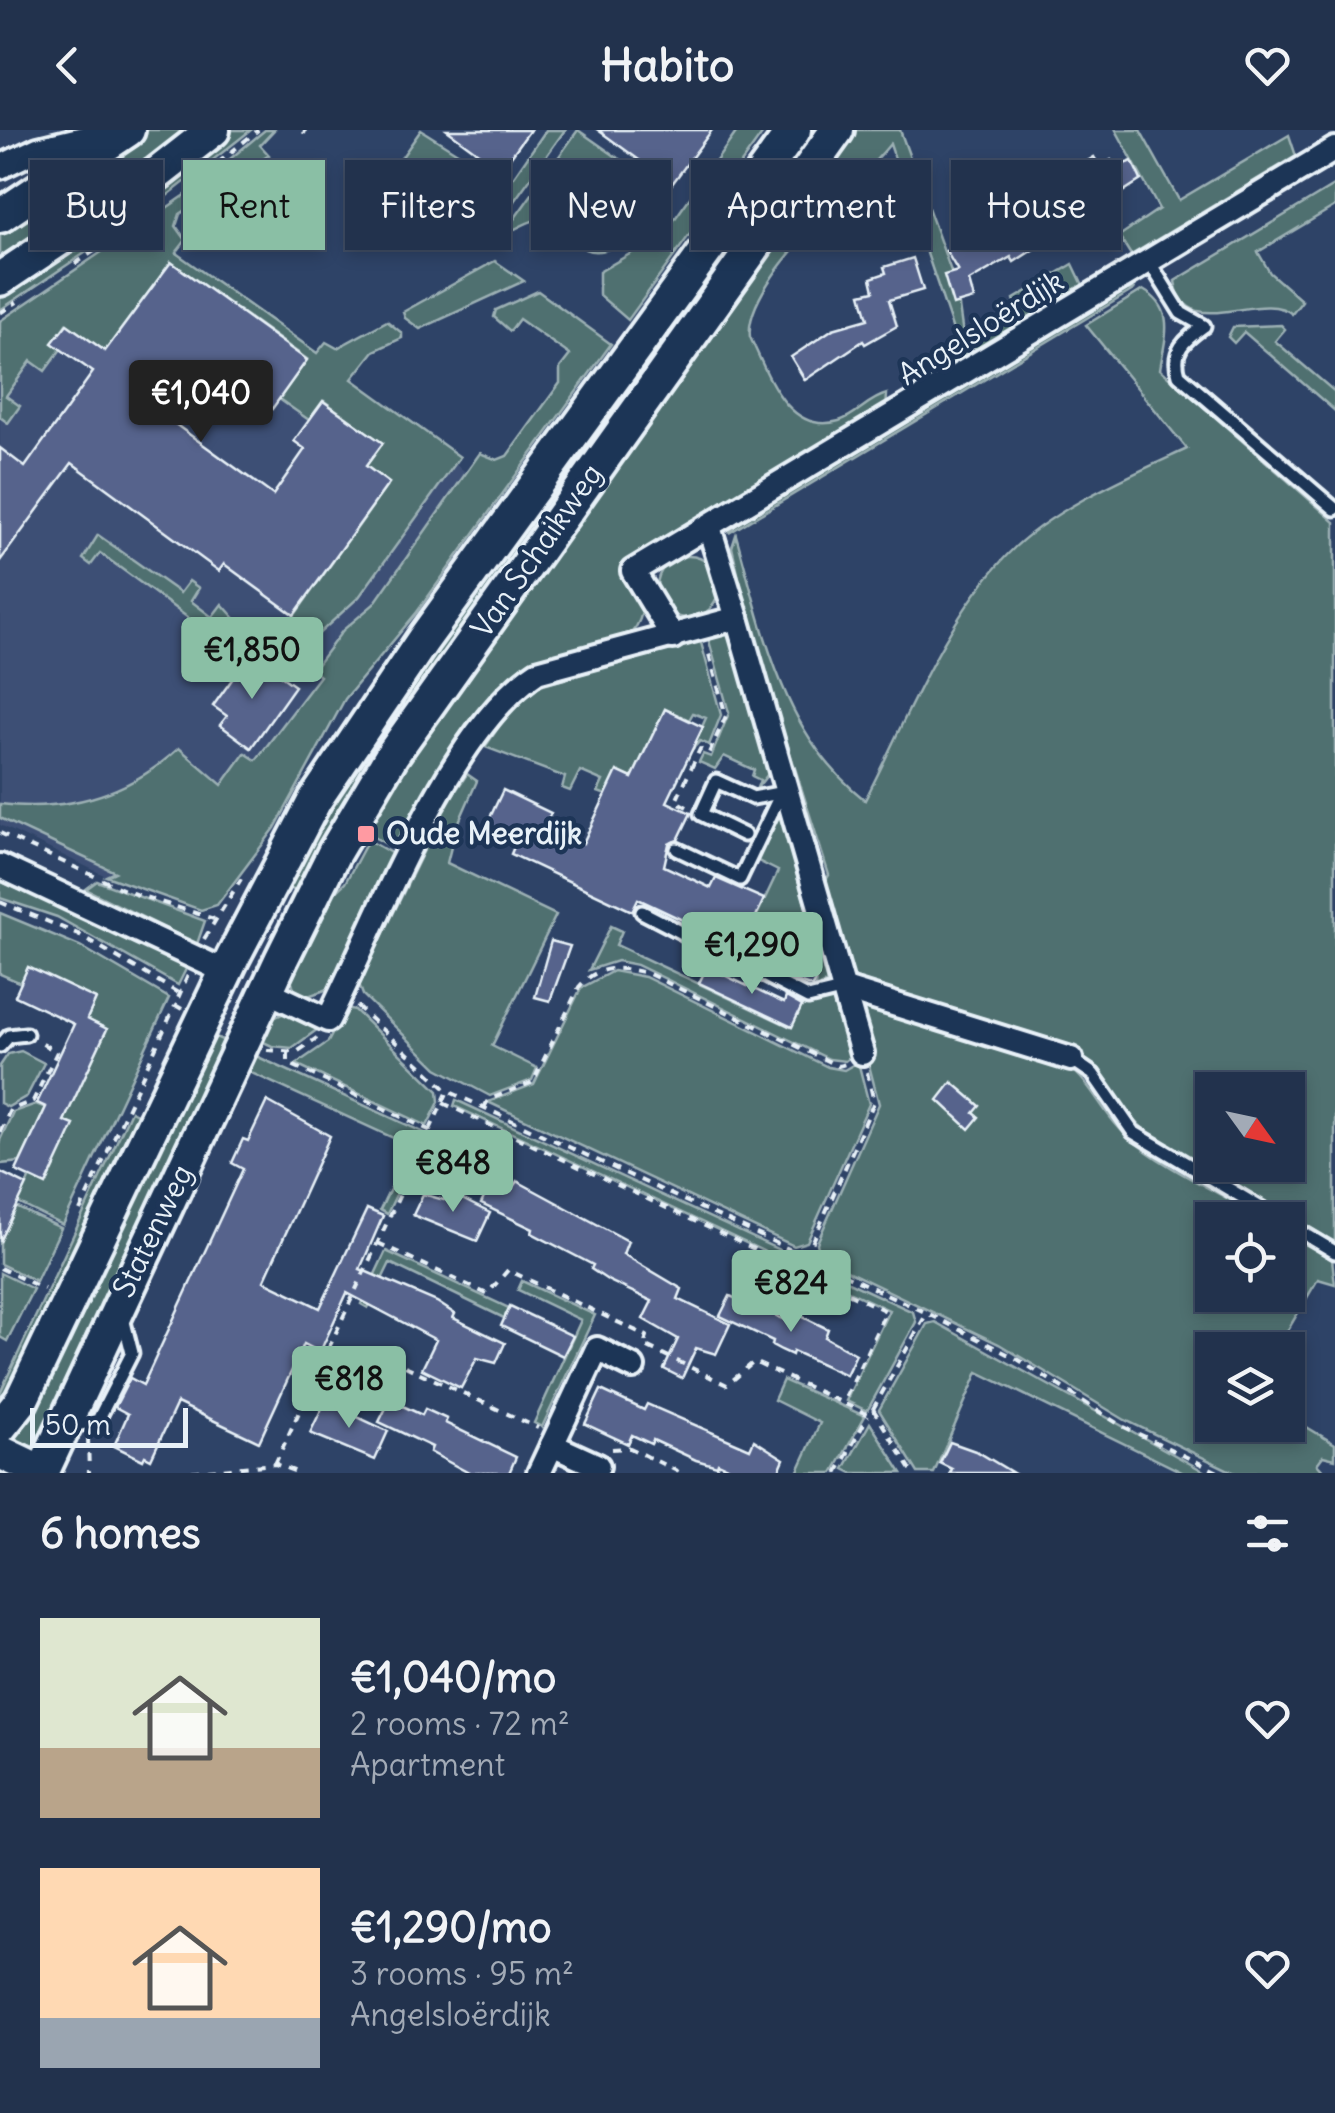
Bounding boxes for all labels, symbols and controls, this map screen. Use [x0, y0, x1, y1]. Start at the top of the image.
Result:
text: Habito [601, 37, 734, 93]
icon: back [40, 38, 95, 93]
icon: heart [1240, 38, 1295, 93]
chip: Buy [30, 160, 163, 250]
chip: Rent [183, 160, 325, 250]
chip: Filters [345, 160, 511, 250]
chip: New [531, 160, 671, 250]
chip: Apartment [691, 160, 931, 250]
chip: House [951, 160, 1121, 250]
street label: Angelsloërdijk [891, 261, 1070, 393]
pin: €1,040 [120, 360, 282, 445]
text: €1,040 [151, 372, 251, 413]
street label: Van Schaikweg [462, 456, 610, 645]
pin: €1,850 [171, 617, 333, 702]
text: €1,850 [203, 629, 301, 670]
place label: Oude Meerdijk [386, 814, 582, 852]
marker: Oude Meerdijk [355, 823, 377, 845]
pin: €1,290 [671, 912, 833, 997]
text: €1,290 [704, 924, 800, 965]
north arrow [1195, 1072, 1305, 1182]
map controls [1195, 1072, 1305, 1442]
pin: €848 [394, 1130, 512, 1215]
text: €848 [415, 1142, 491, 1183]
street label: Statenweg [104, 1158, 201, 1303]
button: locate [1195, 1202, 1305, 1312]
pin: €824 [732, 1250, 850, 1335]
text: €824 [754, 1262, 828, 1303]
button: layers [1195, 1332, 1305, 1442]
pin: €818 [290, 1346, 408, 1431]
text: €818 [314, 1358, 384, 1399]
scale bar [30, 1403, 188, 1448]
text: 50 m [45, 1407, 111, 1443]
icon: filters [1240, 1506, 1295, 1561]
text: 6 homes [40, 1507, 201, 1559]
text: €1,040/mo [350, 1651, 556, 1703]
icon: home [120, 1658, 240, 1778]
icon: heart [1240, 1691, 1295, 1746]
text: 2 rooms · 72 m² [350, 1703, 570, 1744]
text: Apartment [350, 1744, 505, 1785]
text: €1,290/mo [350, 1901, 552, 1953]
icon: home [120, 1908, 240, 2028]
icon: heart [1240, 1941, 1295, 1996]
text: 3 rooms · 95 m² [350, 1953, 574, 1994]
text: Angelsloërdijk [350, 1994, 550, 2035]

